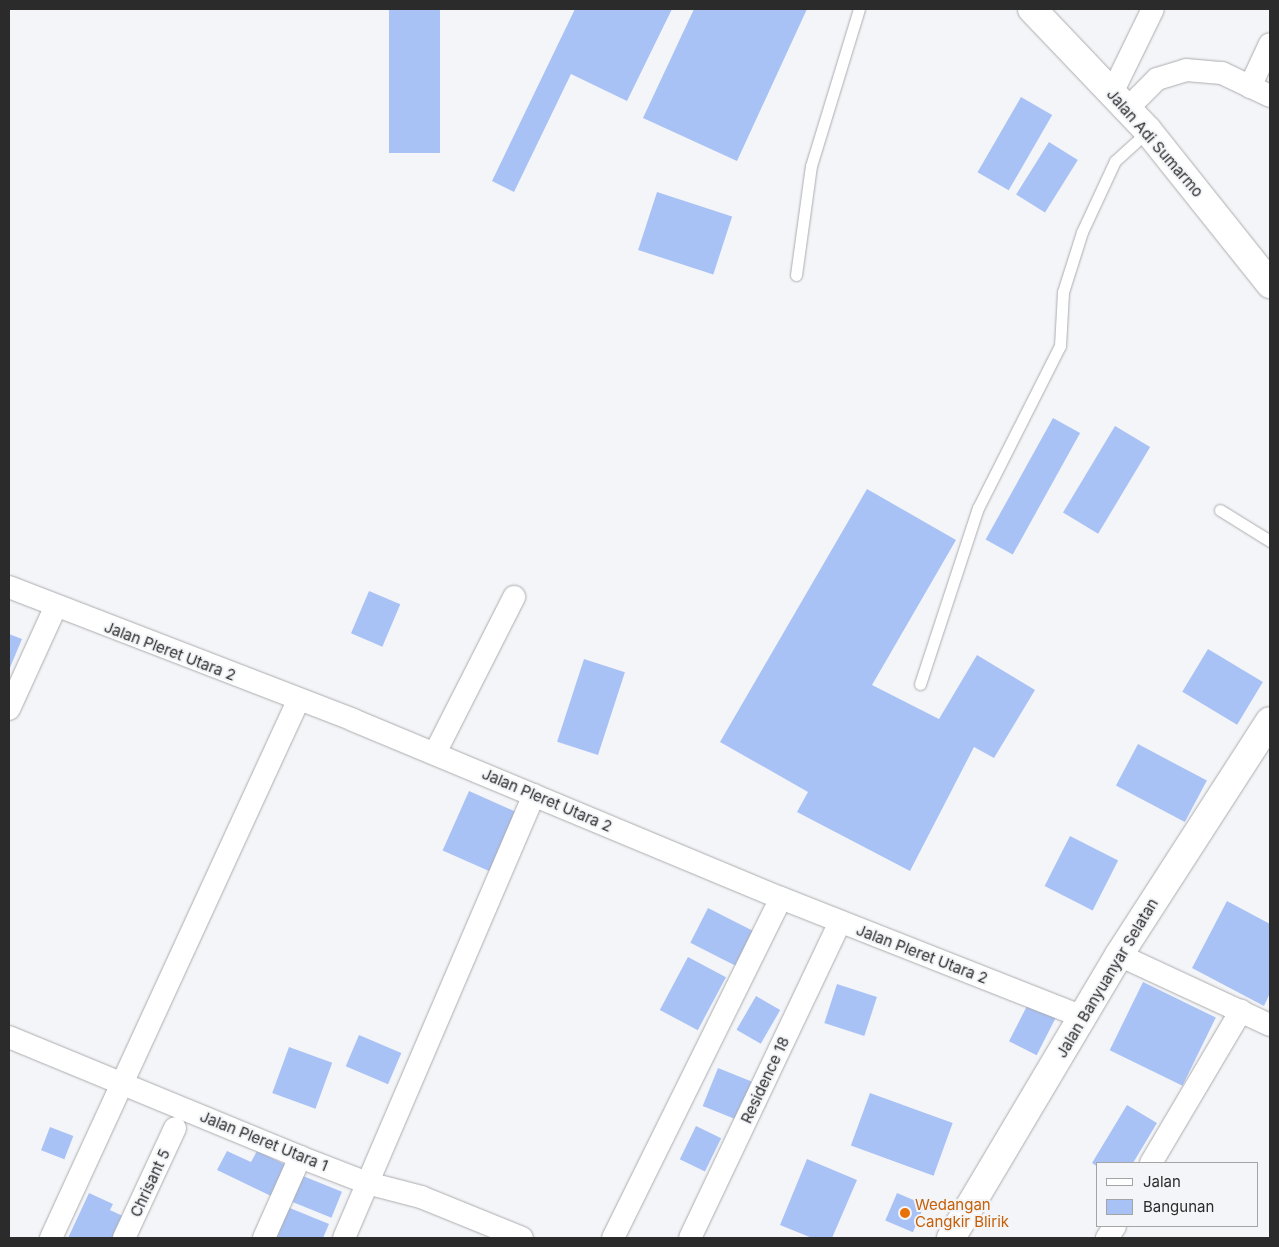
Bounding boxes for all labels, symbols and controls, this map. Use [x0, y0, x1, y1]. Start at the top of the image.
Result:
street label: Jalan Adi Sumarmo [1103, 85, 1207, 201]
street label: Jalan Pleret Utara 2 [102, 618, 238, 684]
street label: Jalan Pleret Utara 2 [479, 764, 615, 836]
street label: Jalan Banyuanyar Selatan [1052, 895, 1162, 1061]
street label: Jalan Pleret Utara 2 [854, 921, 990, 987]
street label: Residence 18 [737, 1034, 793, 1126]
street label: Jalan Pleret Utara 1 [197, 1107, 331, 1175]
street label: Chrisant 5 [126, 1146, 174, 1220]
legend [1096, 1162, 1259, 1227]
text: Jalan [1143, 1172, 1181, 1191]
place label: Wedangan Cangkir Blirik [915, 1195, 1009, 1230]
text: Bangunan [1143, 1197, 1214, 1216]
marker: Wedangan Cangkir Blirik [899, 1207, 911, 1219]

